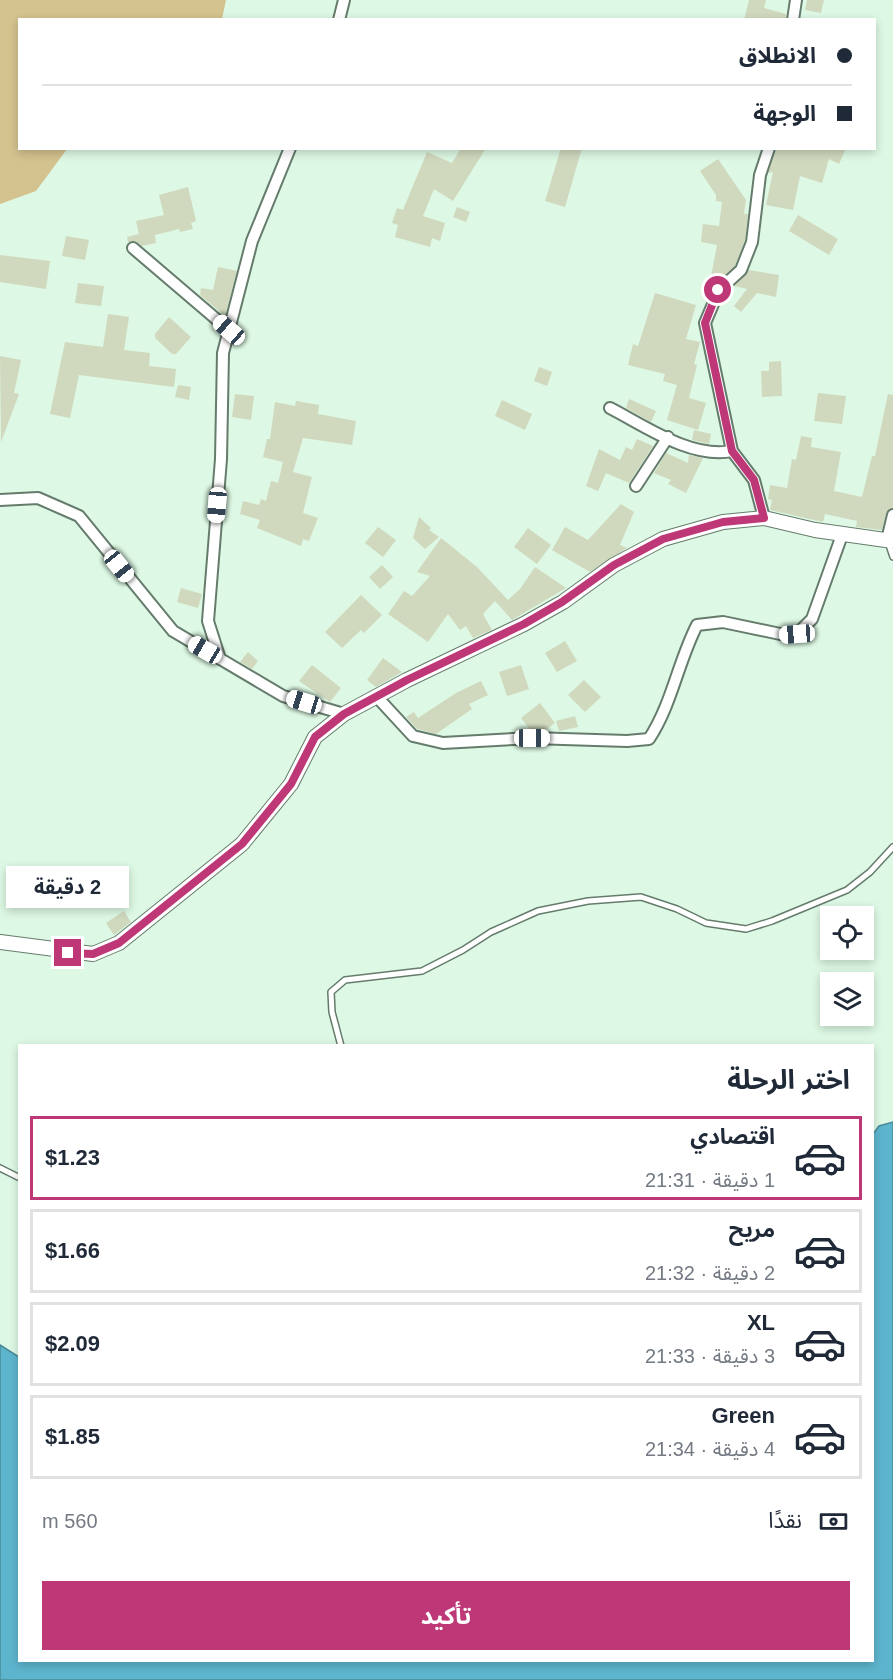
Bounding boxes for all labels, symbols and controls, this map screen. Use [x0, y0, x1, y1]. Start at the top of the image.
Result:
text: الانطلاق [739, 43, 816, 68]
text: الوجهة [753, 101, 816, 126]
route start [704, 276, 731, 303]
car [210, 311, 248, 349]
car [206, 486, 228, 524]
car [101, 546, 137, 586]
car [778, 624, 816, 644]
car [185, 633, 225, 667]
car [284, 688, 324, 716]
car [514, 729, 550, 747]
callout: 2 دقيقة [7, 866, 130, 908]
text: 2 دقيقة [34, 876, 101, 898]
map controls [820, 906, 874, 1026]
button: locate [820, 906, 874, 960]
route end [54, 939, 81, 966]
button: layers [820, 972, 874, 1026]
text: اختر الرحلة [727, 1065, 850, 1095]
text: اقتصادي [690, 1124, 775, 1149]
icon: car [793, 1131, 847, 1185]
text: $1.23 [45, 1145, 100, 1170]
text: 1 دقيقة · 21:31 [645, 1169, 775, 1191]
text: مريح [729, 1217, 775, 1242]
icon: car [793, 1224, 847, 1278]
text: $1.66 [45, 1238, 100, 1263]
text: 2 دقيقة · 21:32 [645, 1262, 775, 1284]
text: XL [747, 1310, 775, 1335]
icon: car [793, 1317, 847, 1371]
text: $2.09 [45, 1331, 100, 1356]
text: 3 دقيقة · 21:33 [645, 1345, 775, 1367]
text: Green [711, 1403, 775, 1428]
icon: car [793, 1410, 847, 1464]
text: $1.85 [45, 1424, 100, 1449]
text: 4 دقيقة · 21:34 [645, 1438, 775, 1460]
icon: cash [817, 1505, 850, 1538]
text: نقدًا [768, 1508, 802, 1533]
text: 560 m [42, 1510, 98, 1532]
button: تأكيد [42, 1581, 850, 1650]

